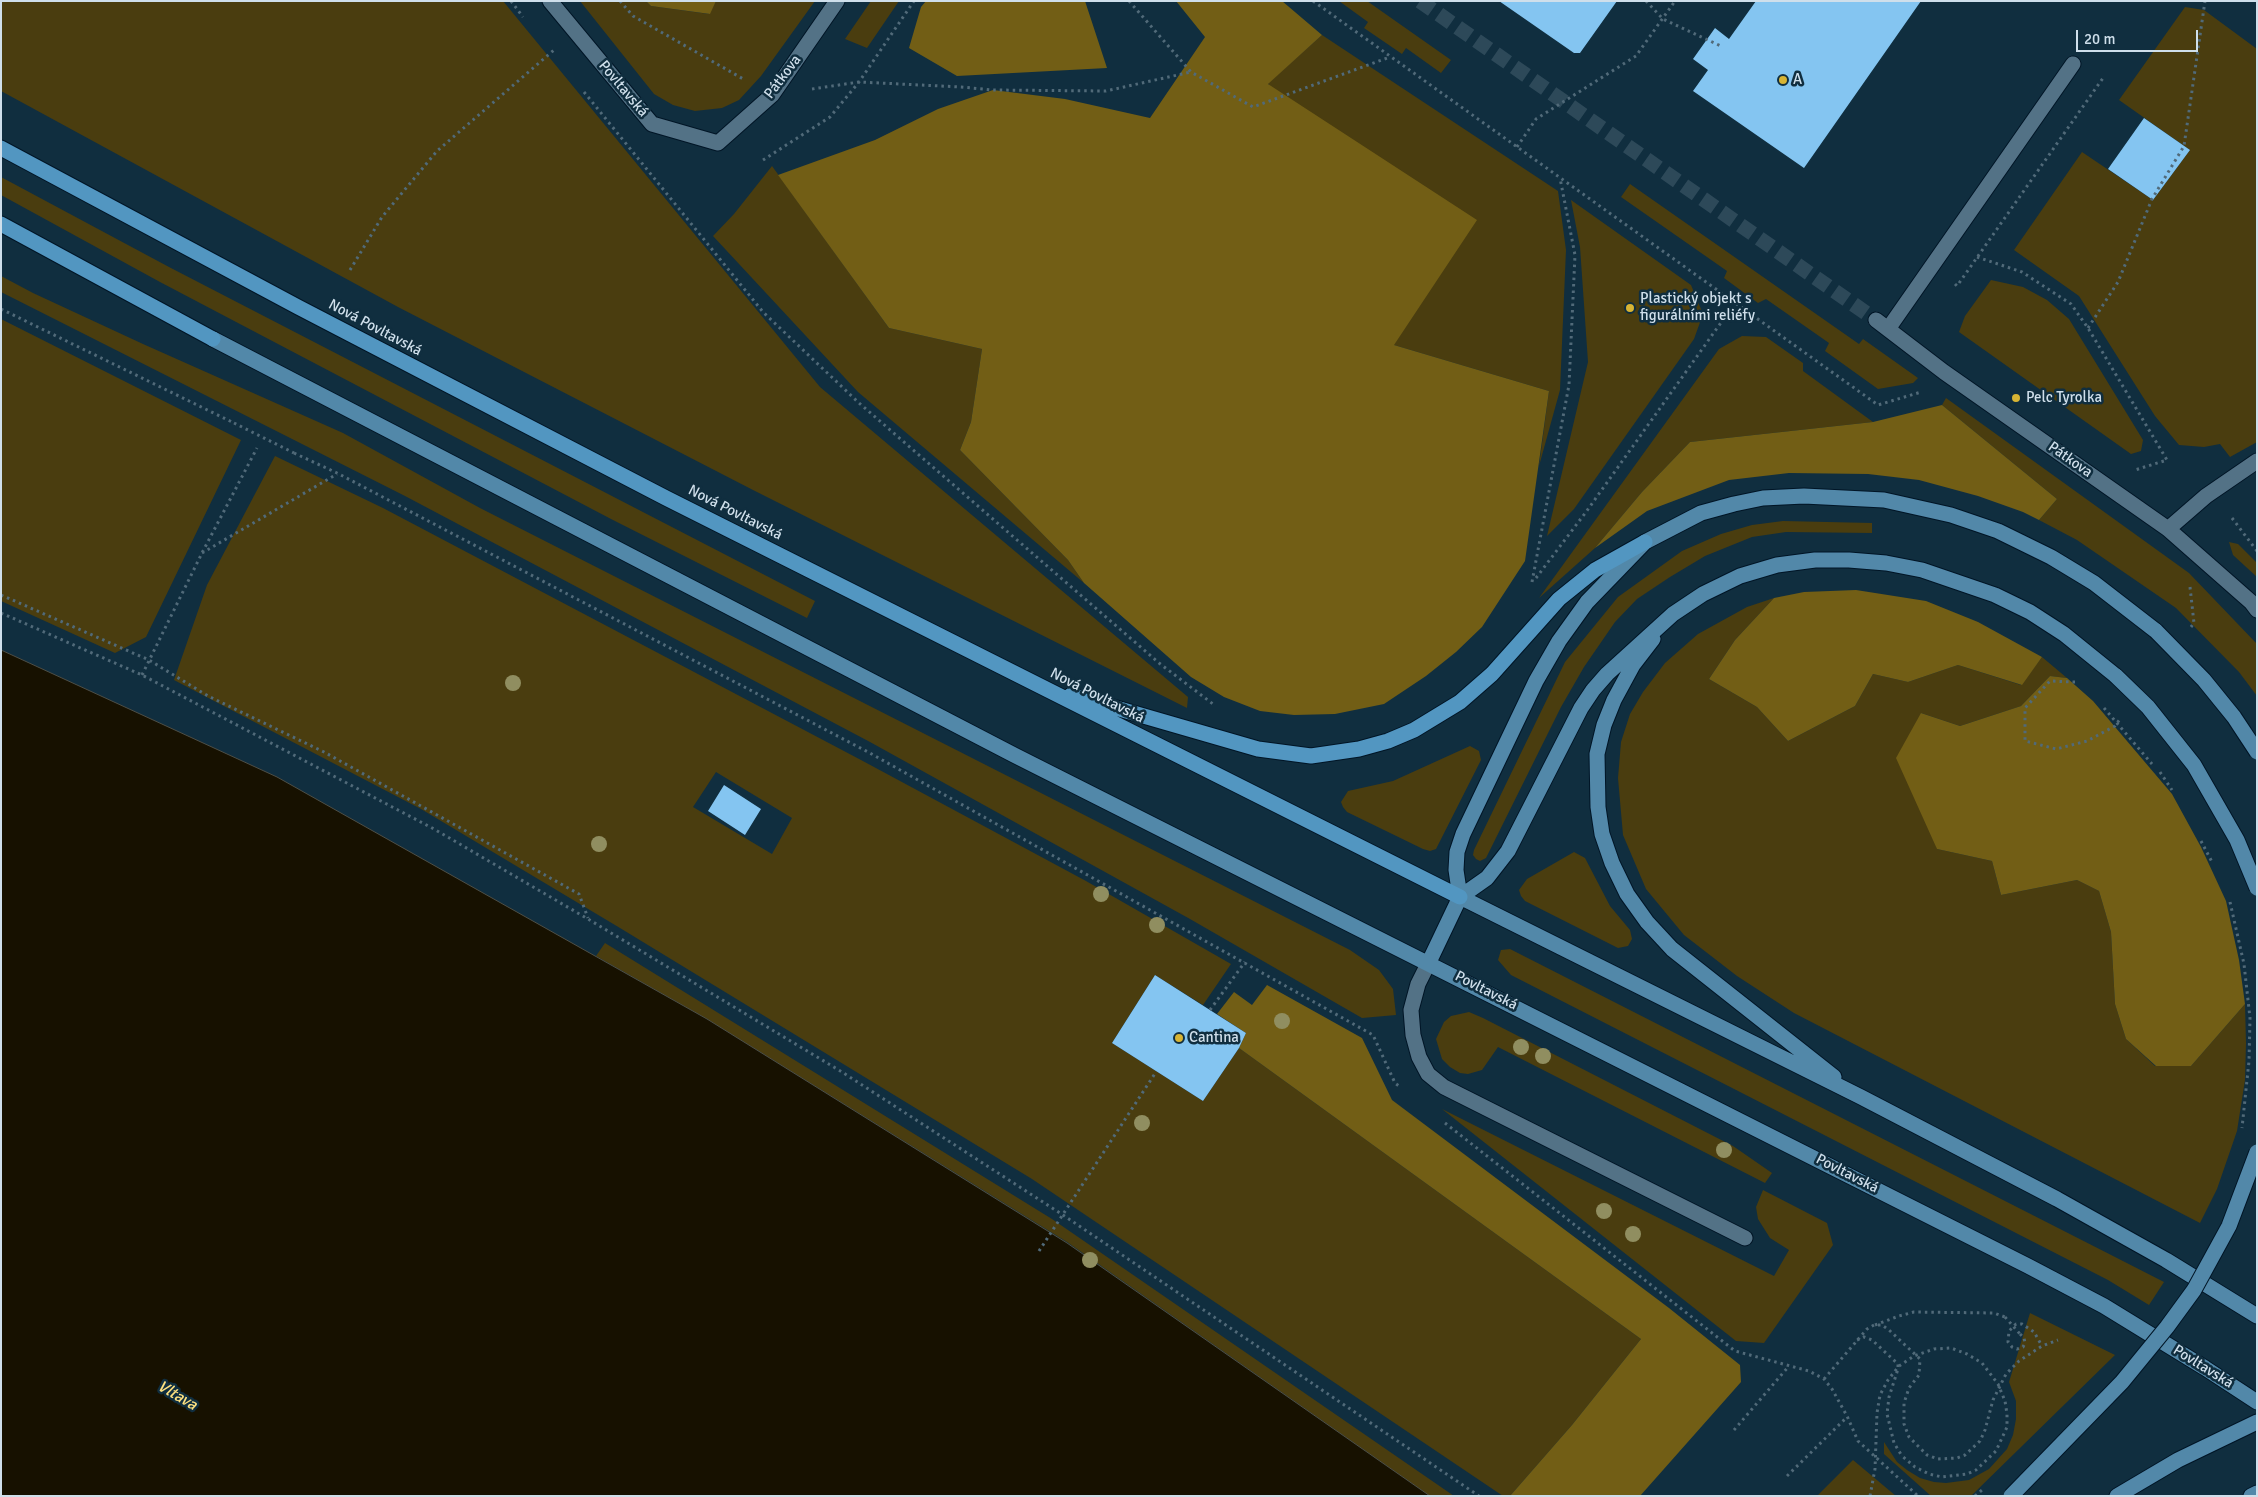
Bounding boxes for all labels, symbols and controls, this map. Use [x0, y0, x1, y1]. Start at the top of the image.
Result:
scale bar [2078, 20, 2200, 52]
text: 20 m [2084, 30, 2115, 48]
street label: Pátkova [761, 52, 805, 102]
street label: Povltavská [594, 57, 652, 121]
place label: A [1793, 71, 1802, 89]
marker: A [1777, 74, 1789, 86]
place label: Plastický objekt s figurálními reliéfy [1640, 290, 1755, 325]
street label: Nová Povltavská [325, 296, 425, 360]
marker: Plastický objekt s figurálními reliéfy [1624, 302, 1636, 314]
place label: Pelc Tyrolka [2026, 389, 2102, 407]
marker: Pelc Tyrolka [2010, 392, 2022, 404]
street label: Pátkova [2044, 438, 2096, 482]
street label: Nová Povltavská [685, 482, 785, 544]
street label: Nová Povltavská [1047, 665, 1147, 727]
street label: Povltavská [1452, 968, 1520, 1014]
place label: Cantina [1189, 1029, 1239, 1047]
marker: Cantina [1173, 1032, 1185, 1044]
street label: Povltavská [1813, 1151, 1881, 1197]
street label: Povltavská [2169, 1341, 2237, 1393]
water label: Vltava [154, 1377, 200, 1415]

